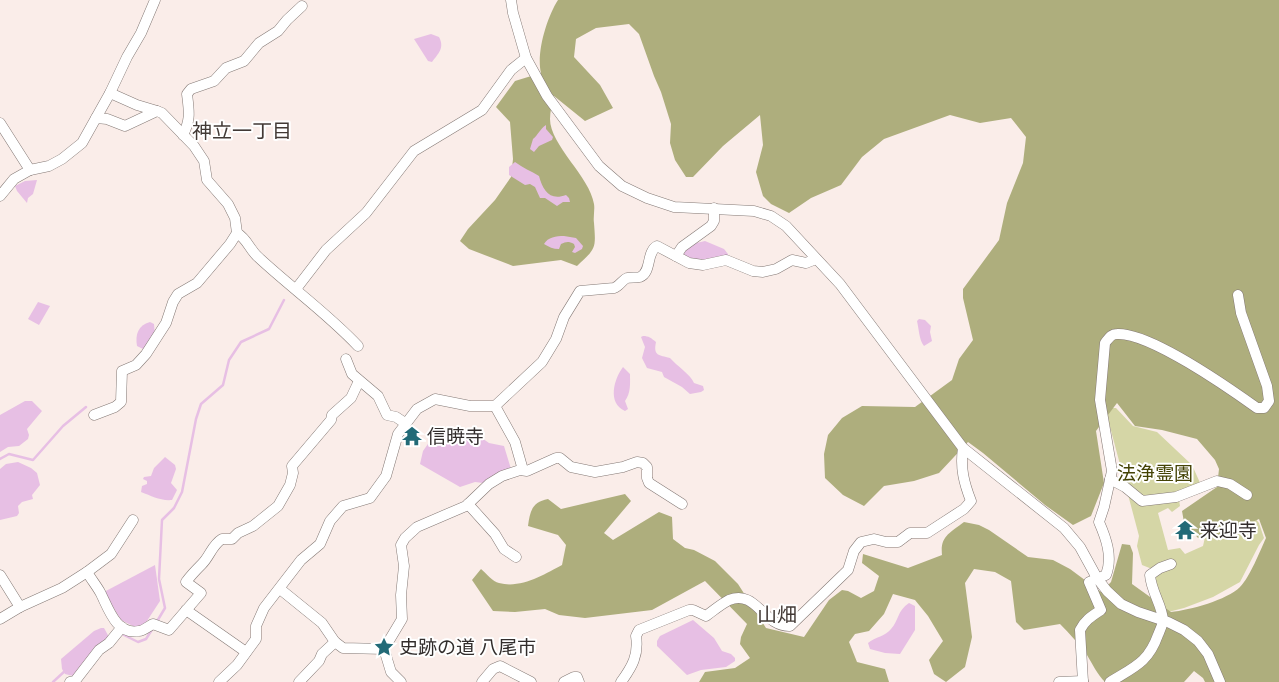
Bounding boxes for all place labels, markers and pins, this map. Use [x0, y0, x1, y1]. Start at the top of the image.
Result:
place label: 信暁寺 [427, 424, 484, 447]
temple icon: 信暁寺 [401, 425, 423, 447]
place label: 来迎寺 [1200, 518, 1257, 541]
temple icon: 来迎寺 [1174, 519, 1196, 541]
place label: 史跡の道 八尾市 [399, 635, 536, 658]
place icon: 史跡の道 八尾市 [373, 636, 395, 658]

